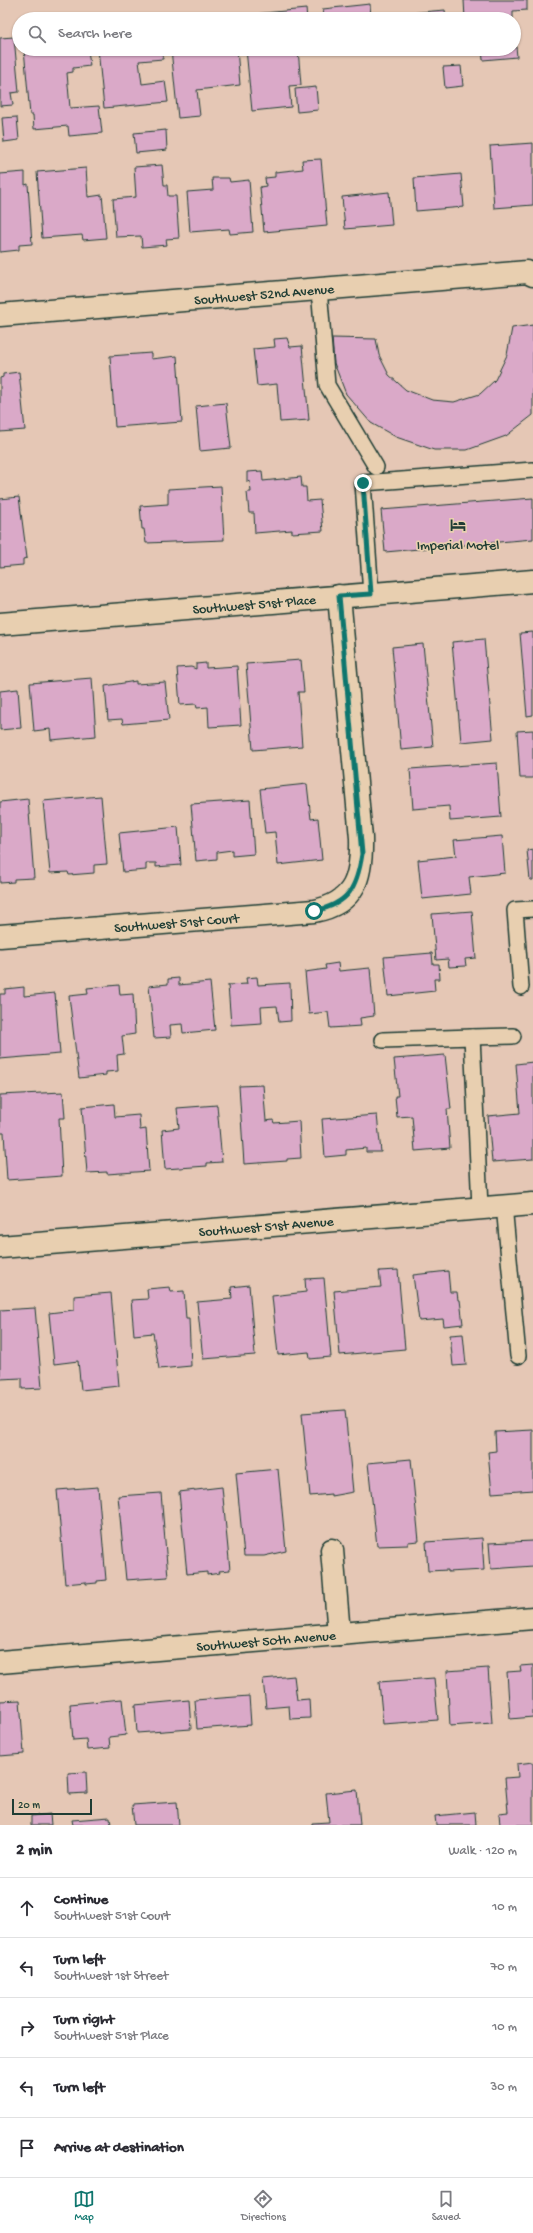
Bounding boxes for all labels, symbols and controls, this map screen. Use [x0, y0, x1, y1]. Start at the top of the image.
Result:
search box [12, 12, 521, 56]
icon: search [26, 23, 48, 45]
text: Search here [58, 25, 132, 43]
street label: Southwest 52nd Avenue [194, 282, 336, 310]
route end [354, 474, 372, 492]
hotel icon: Imperial Motel [449, 516, 467, 534]
place label: Imperial Motel [417, 538, 499, 555]
street label: Southwest 51st Place [192, 592, 317, 619]
route start [305, 902, 323, 920]
street label: Southwest 51st Court [114, 911, 241, 938]
street label: Southwest 51st Avenue [198, 1214, 335, 1242]
street label: Southwest 50th Avenue [196, 1628, 338, 1657]
scale bar [12, 1797, 92, 1816]
text: 20 m [18, 1800, 40, 1812]
text: 2 min [16, 1841, 52, 1861]
text: Walk · 120 m [449, 1844, 517, 1859]
text: Continue [54, 1891, 108, 1909]
icon: ahead [16, 1897, 38, 1919]
text: 10 m [492, 1900, 517, 1915]
text: Southwest 51st Court [54, 1909, 170, 1924]
text: Turn left [54, 1951, 105, 1969]
icon: left [16, 1957, 38, 1979]
text: 70 m [491, 1960, 517, 1975]
text: Southwest 1st Street [54, 1969, 168, 1984]
text: Turn right [54, 2011, 114, 2029]
icon: right [16, 2017, 38, 2039]
text: 10 m [492, 2020, 517, 2035]
text: Southwest 51st Place [54, 2029, 169, 2044]
icon: left [16, 2077, 38, 2099]
text: Turn left [54, 2079, 105, 2097]
text: 30 m [491, 2080, 517, 2095]
icon: arrive [16, 2137, 38, 2159]
text: Arrive at destination [54, 2139, 184, 2157]
tab: Map [73, 2188, 95, 2224]
tab: Directions [241, 2188, 286, 2224]
tab: Saved [432, 2188, 460, 2224]

